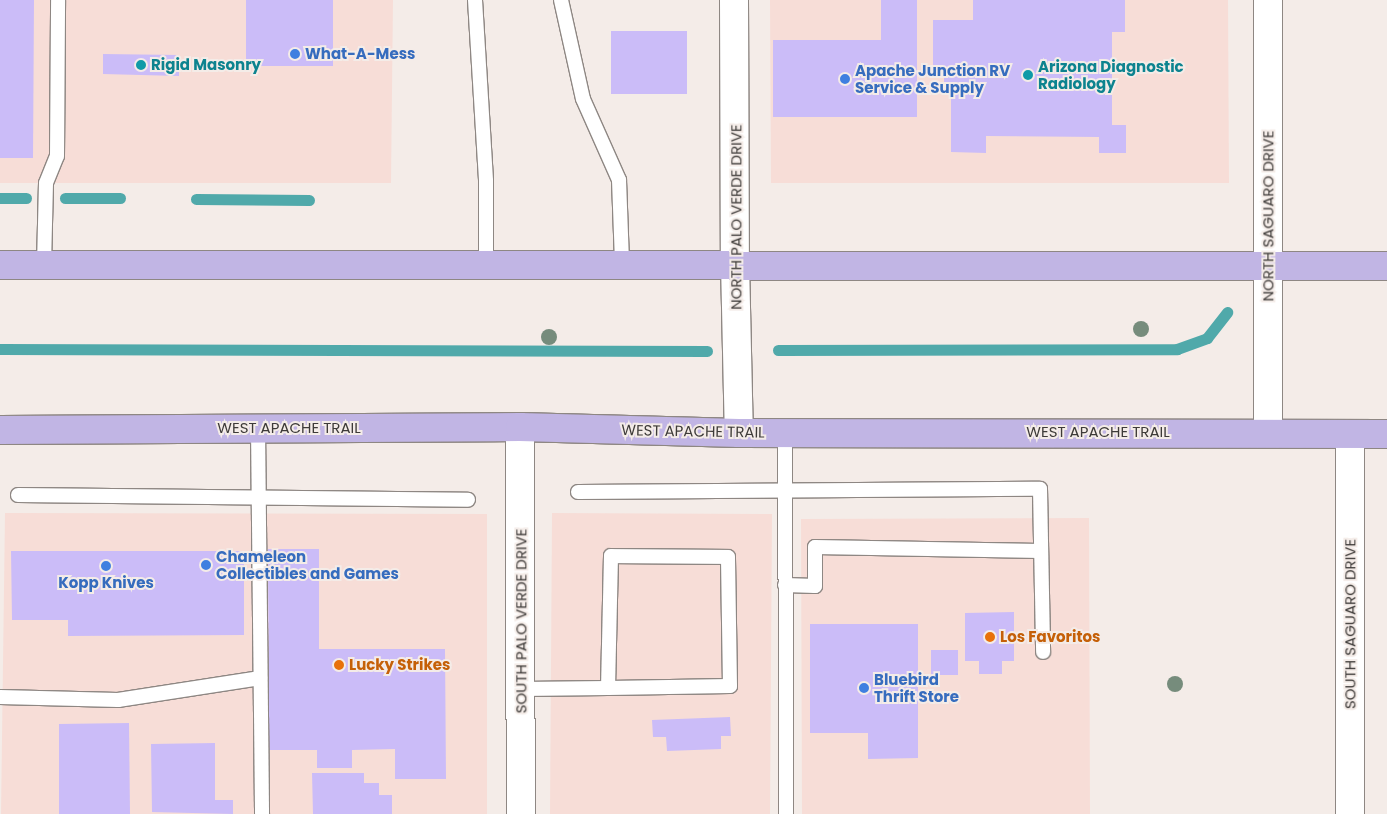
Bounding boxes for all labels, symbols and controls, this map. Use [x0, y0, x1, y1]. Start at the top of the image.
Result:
place label: What-A-Mess [305, 45, 415, 63]
marker: What-A-Mess [289, 48, 301, 60]
place label: Rigid Masonry [151, 56, 261, 74]
place label: Arizona Diagnostic Radiology [1038, 57, 1184, 92]
marker: Rigid Masonry [135, 59, 147, 71]
place label: Apache Junction RV Service & Supply [855, 61, 1010, 96]
marker: Arizona Diagnostic Radiology [1022, 69, 1034, 81]
marker: Apache Junction RV Service & Supply [839, 73, 851, 85]
street label: NORTH PALO VERDE DRIVE [727, 124, 745, 310]
street label: NORTH SAGUARO DRIVE [1259, 131, 1277, 301]
street label: WEST APACHE TRAIL [217, 419, 361, 437]
street label: WEST APACHE TRAIL [621, 421, 765, 441]
street label: WEST APACHE TRAIL [1026, 423, 1170, 441]
street label: SOUTH PALO VERDE DRIVE [512, 529, 530, 713]
street label: SOUTH SAGUARO DRIVE [1341, 539, 1359, 709]
place label: Chameleon Collectibles and Games [216, 547, 399, 582]
marker: Chameleon Collectibles and Games [200, 559, 212, 571]
marker: Kopp Knives [100, 560, 112, 572]
place label: Kopp Knives [58, 574, 154, 592]
place label: Los Favoritos [1000, 628, 1100, 646]
marker: Los Favoritos [984, 631, 996, 643]
place label: Lucky Strikes [349, 656, 450, 674]
marker: Lucky Strikes [333, 659, 345, 671]
place label: Bluebird Thrift Store [874, 670, 959, 705]
marker: Bluebird Thrift Store [858, 682, 870, 694]

